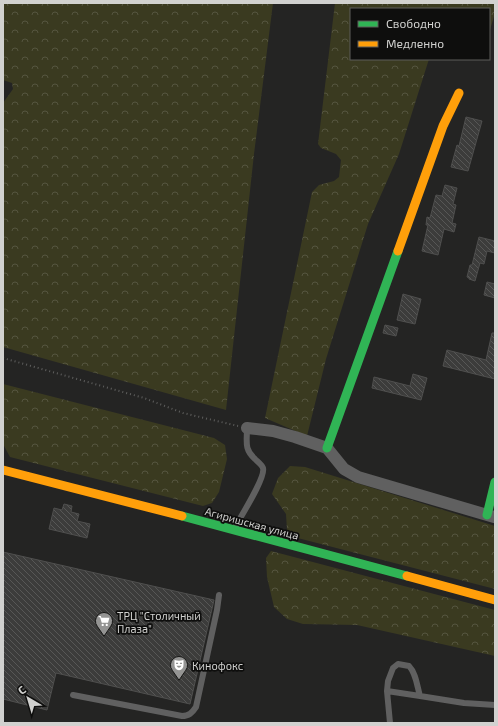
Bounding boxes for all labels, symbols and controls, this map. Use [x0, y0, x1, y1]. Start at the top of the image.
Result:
legend [350, 8, 490, 60]
text: Свободно [386, 16, 441, 30]
text: Медленно [386, 36, 444, 50]
street label: Агиришская улица [203, 504, 300, 543]
place label: ТРЦ "Столичный Плаза" [117, 609, 201, 635]
supermarket icon: ТРЦ "Столичный Плаза" [94, 611, 114, 636]
theatre icon: Кинофокс [169, 655, 189, 680]
place label: Кинофокс [192, 659, 243, 672]
north arrow [8, 678, 48, 718]
text: С [15, 682, 29, 697]

